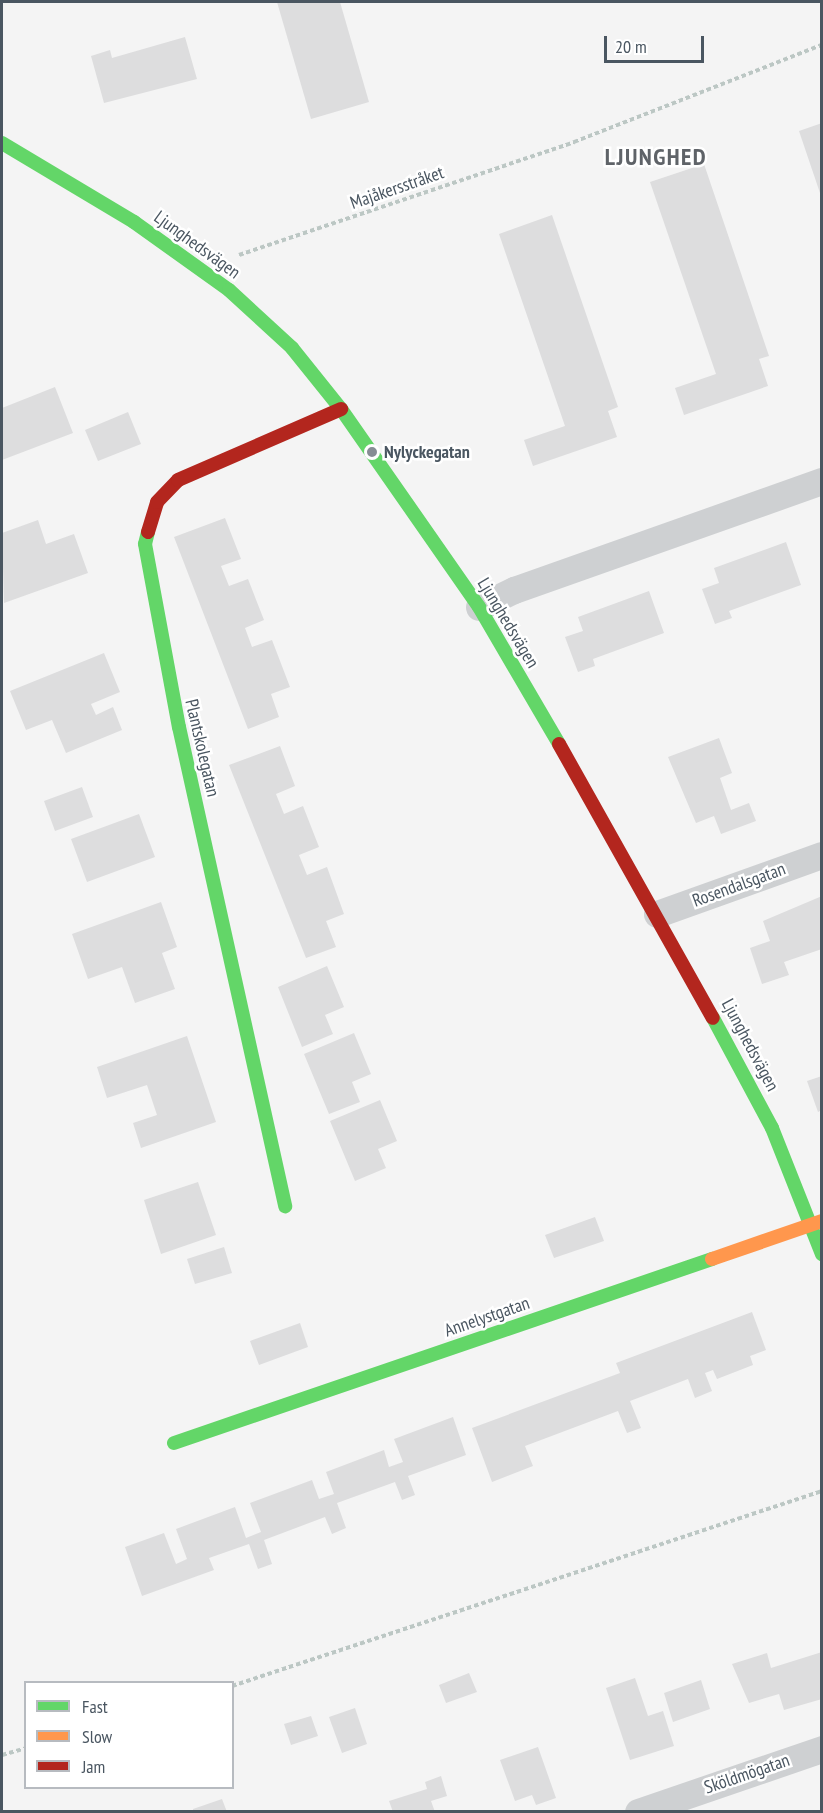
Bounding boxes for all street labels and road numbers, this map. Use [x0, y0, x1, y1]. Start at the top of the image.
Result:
street label: Majåkersstråket [347, 162, 447, 214]
street label: Ljunghedsvägen [150, 206, 244, 284]
street label: Ljunghedsvägen [473, 574, 543, 672]
street label: Plantskolegatan [180, 697, 224, 799]
street label: Rosendalsgatan [690, 858, 788, 912]
street label: Ljunghedsvägen [717, 995, 783, 1095]
street label: Annelystgatan [442, 1292, 532, 1342]
street label: Sköldmögatan [702, 1749, 792, 1799]

